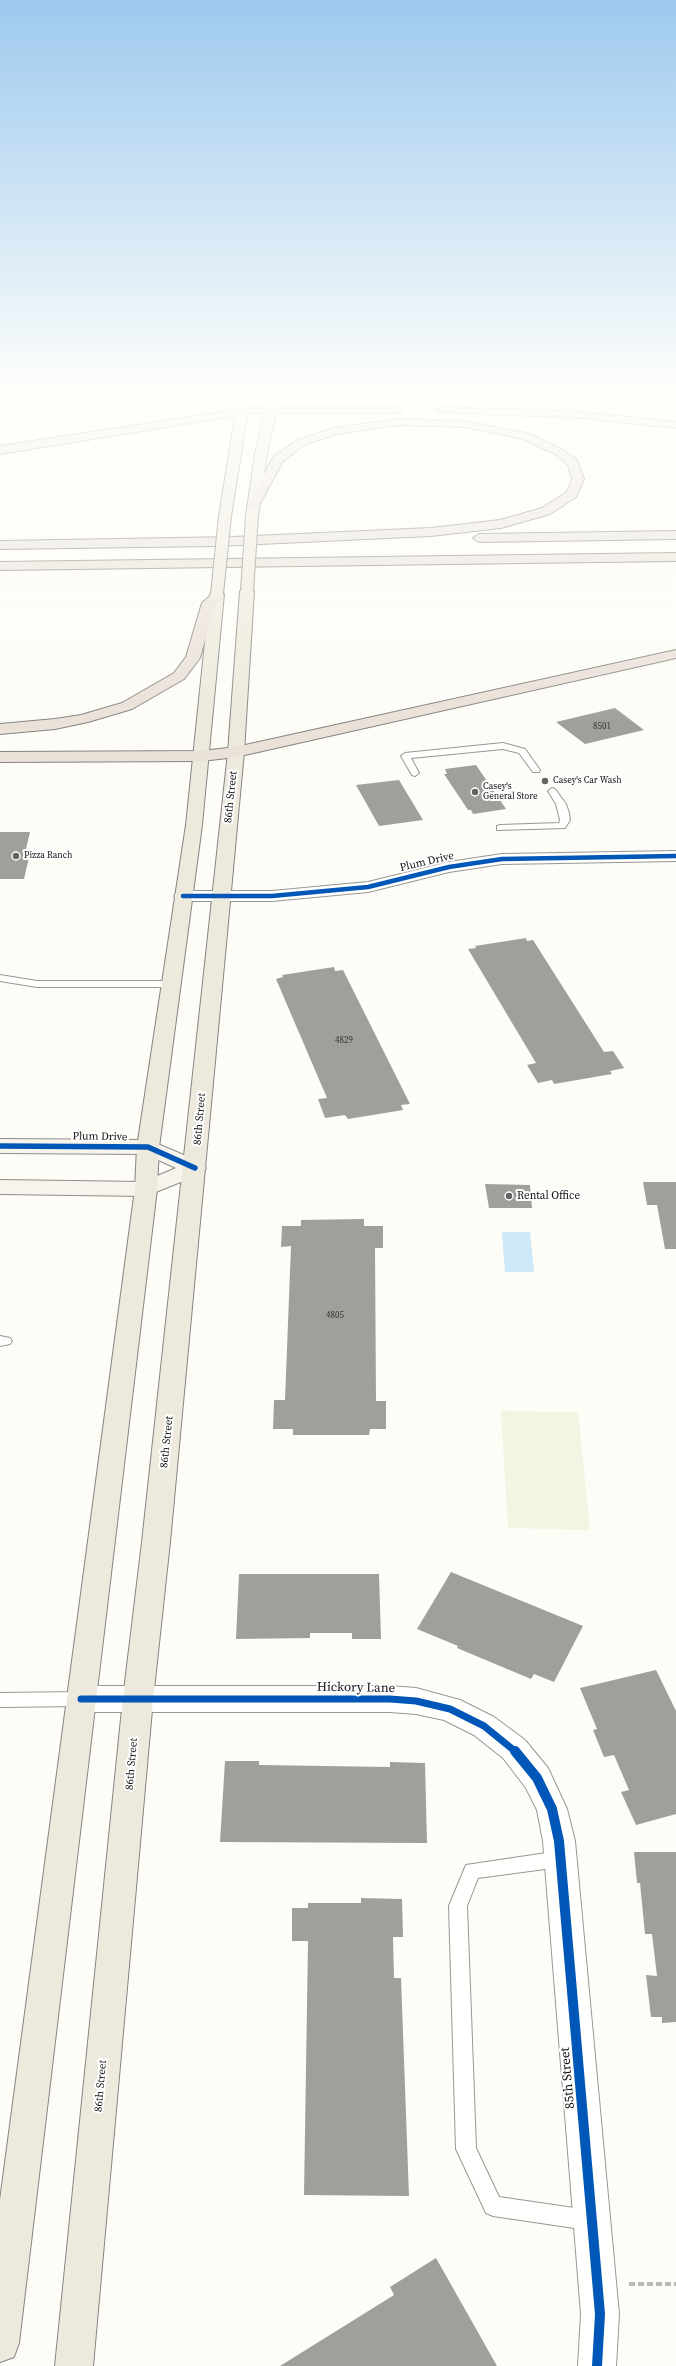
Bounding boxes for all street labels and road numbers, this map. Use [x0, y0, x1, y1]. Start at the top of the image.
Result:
street label: 86th Street [222, 770, 240, 824]
street label: Plum Drive [399, 849, 455, 875]
street label: 86th Street [191, 1092, 209, 1146]
street label: Plum Drive [72, 1130, 128, 1144]
street label: 86th Street [158, 1415, 176, 1469]
street label: Hickory Lane [317, 1680, 395, 1696]
street label: 86th Street [123, 1737, 141, 1791]
street label: 85th Street [558, 2047, 578, 2109]
street label: 86th Street [92, 2059, 110, 2113]

